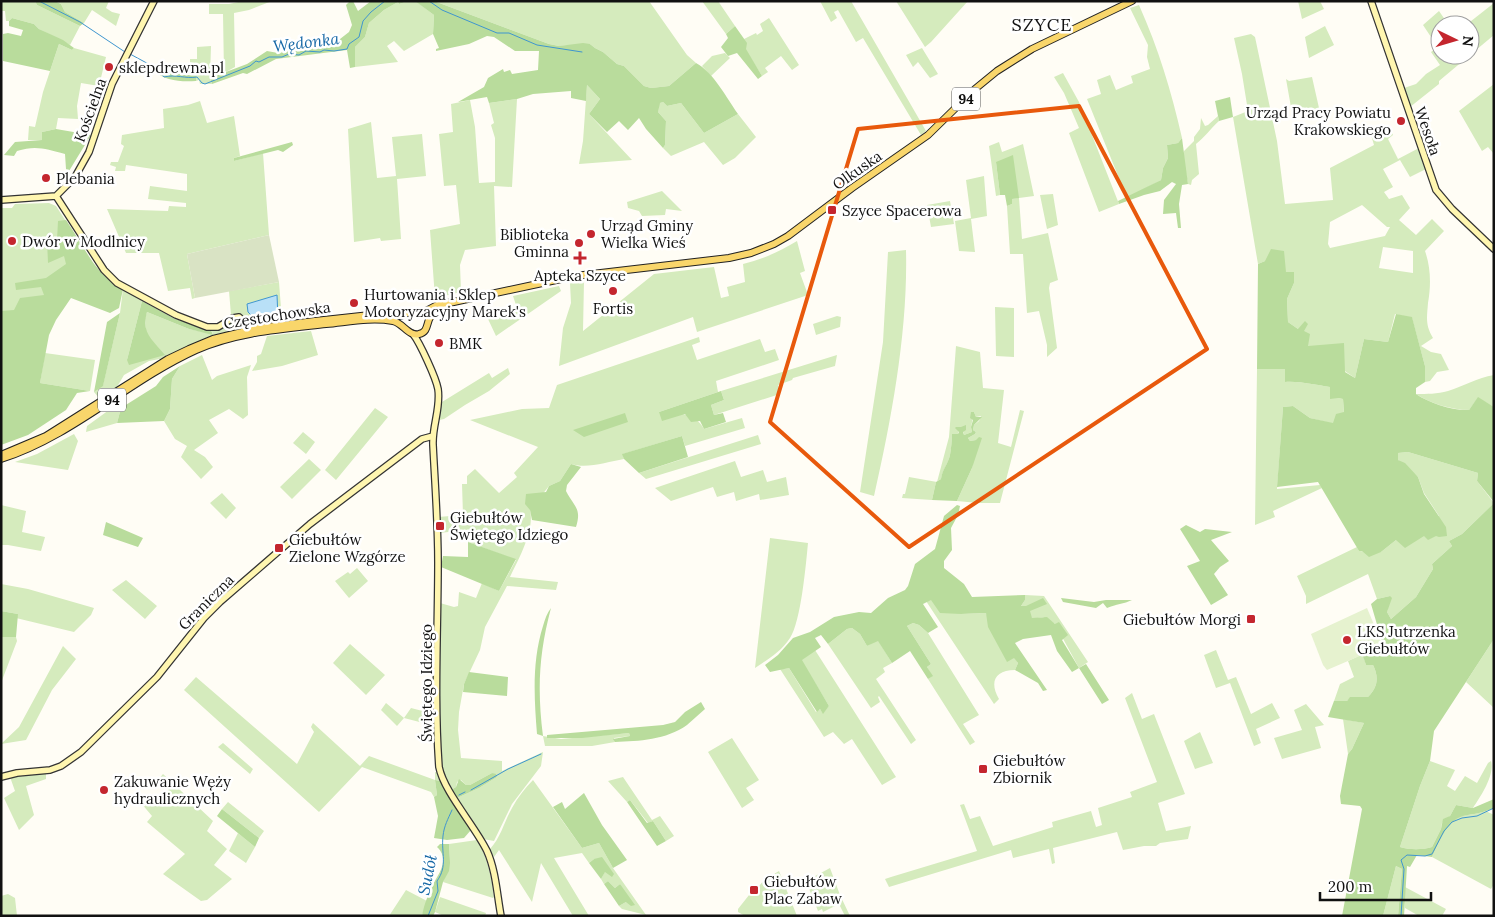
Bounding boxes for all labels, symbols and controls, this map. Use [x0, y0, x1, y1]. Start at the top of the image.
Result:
district label: SZYCE [1011, 13, 1073, 36]
north arrow [1430, 15, 1480, 65]
water label: Wędonka [272, 28, 341, 56]
text: N [1458, 35, 1477, 47]
place label: sklepdrewna.pl [119, 58, 224, 77]
marker: sklepdrewna.pl [103, 61, 115, 73]
street label: Kościelna [70, 75, 110, 145]
road number: 94 [952, 88, 980, 110]
place label: Urząd Pracy Powiatu Krakowskiego [1246, 103, 1391, 139]
street label: Wesoła [1411, 104, 1445, 158]
marker: Urząd Pracy Powiatu Krakowskiego [1395, 115, 1407, 127]
street label: Olkuska [829, 146, 885, 194]
place label: Plebania [56, 169, 115, 188]
marker: Plebania [40, 172, 52, 184]
place label: Szyce Spacerowa [842, 201, 962, 220]
marker: Szyce Spacerowa [826, 204, 838, 216]
place label: Urząd Gminy Wielka Wieś [601, 216, 693, 252]
place label: Biblioteka Gminna [500, 225, 569, 261]
marker: Urząd Gminy Wielka Wieś [585, 228, 597, 240]
place label: Dwór w Modlnicy [22, 232, 145, 251]
marker: Dwór w Modlnicy [6, 235, 18, 247]
marker: Biblioteka Gminna [573, 237, 585, 249]
marker: Apteka Szyce [574, 252, 586, 264]
place label: Apteka Szyce [533, 266, 626, 285]
place label: Hurtowania i Sklep Motoryzacyjny Marek's [364, 285, 526, 321]
marker: Fortis [607, 285, 619, 297]
street label: Częstochowska [222, 297, 332, 333]
marker: Hurtowania i Sklep Motoryzacyjny Marek's [348, 297, 360, 309]
place label: Fortis [593, 299, 633, 318]
place label: BMK [449, 334, 483, 353]
marker: BMK [433, 337, 445, 349]
road number: 94 [98, 388, 126, 412]
place label: Giebułtów Świętego Idziego [450, 508, 568, 544]
marker: Giebułtów Świętego Idziego [434, 520, 446, 532]
place label: Giebułtów Zielone Wzgórze [289, 530, 406, 566]
marker: Giebułtów Zielone Wzgórze [273, 542, 285, 554]
street label: Graniczna [174, 570, 238, 634]
place label: Giebułtów Morgi [1123, 610, 1241, 629]
marker: Giebułtów Morgi [1245, 613, 1257, 625]
place label: LKS Jutrzenka Giebułtów [1357, 622, 1456, 658]
street label: Świętego Idziego [417, 624, 436, 742]
marker: LKS Jutrzenka Giebułtów [1341, 634, 1353, 646]
place label: Giebułtów Zbiornik [993, 751, 1065, 787]
marker: Giebułtów Zbiornik [977, 763, 989, 775]
place label: Zakuwanie Węży hydraulicznych [114, 772, 231, 808]
marker: Zakuwanie Węży hydraulicznych [98, 784, 110, 796]
water label: Sudół [413, 853, 441, 897]
scale bar [1320, 870, 1431, 902]
place label: Giebułtów Plac Zabaw [764, 872, 842, 908]
text: 200 m [1328, 877, 1372, 896]
marker: Giebułtów Plac Zabaw [748, 884, 760, 896]

